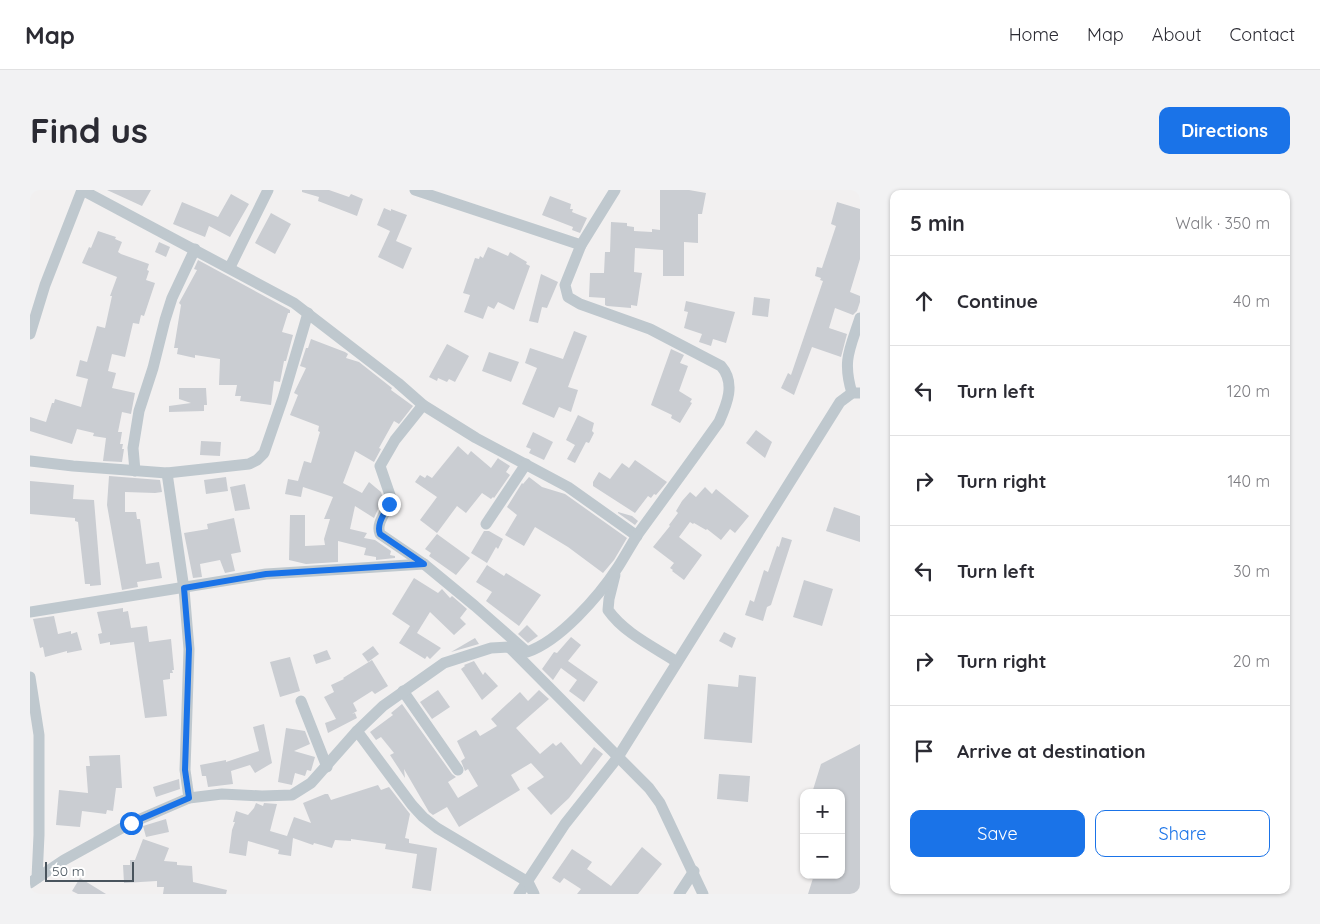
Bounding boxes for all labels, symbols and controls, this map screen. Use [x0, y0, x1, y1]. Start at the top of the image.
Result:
text: Map [25, 20, 75, 50]
text: Home [1009, 23, 1059, 46]
text: Map [1087, 23, 1124, 46]
text: About [1152, 23, 1202, 46]
text: Contact [1230, 23, 1295, 46]
button: Directions [1159, 107, 1290, 154]
text: Find us [30, 108, 148, 152]
text: 5 min [910, 210, 965, 236]
text: Walk · 350 m [1175, 213, 1270, 233]
icon: ahead [910, 287, 938, 315]
text: Continue [957, 289, 1038, 313]
text: 40 m [1233, 291, 1270, 311]
icon: left [910, 377, 938, 405]
text: Turn left [957, 379, 1035, 403]
text: 120 m [1227, 381, 1270, 401]
icon: right [910, 467, 938, 495]
text: Turn right [957, 469, 1046, 493]
text: 140 m [1227, 471, 1270, 491]
route end [378, 493, 401, 516]
icon: left [910, 557, 938, 585]
text: Turn left [957, 559, 1035, 583]
text: 30 m [1233, 561, 1270, 581]
icon: right [910, 647, 938, 675]
text: Turn right [957, 649, 1046, 673]
text: 20 m [1233, 651, 1270, 671]
icon: arrive [910, 737, 938, 765]
text: Arrive at destination [957, 739, 1146, 763]
map controls [800, 789, 845, 879]
button: + [800, 789, 845, 834]
button: Save [910, 810, 1085, 857]
button: Share [1095, 810, 1270, 857]
route start [120, 812, 143, 835]
button: − [800, 834, 845, 879]
scale bar [45, 859, 134, 882]
text: 50 m [52, 862, 85, 880]

